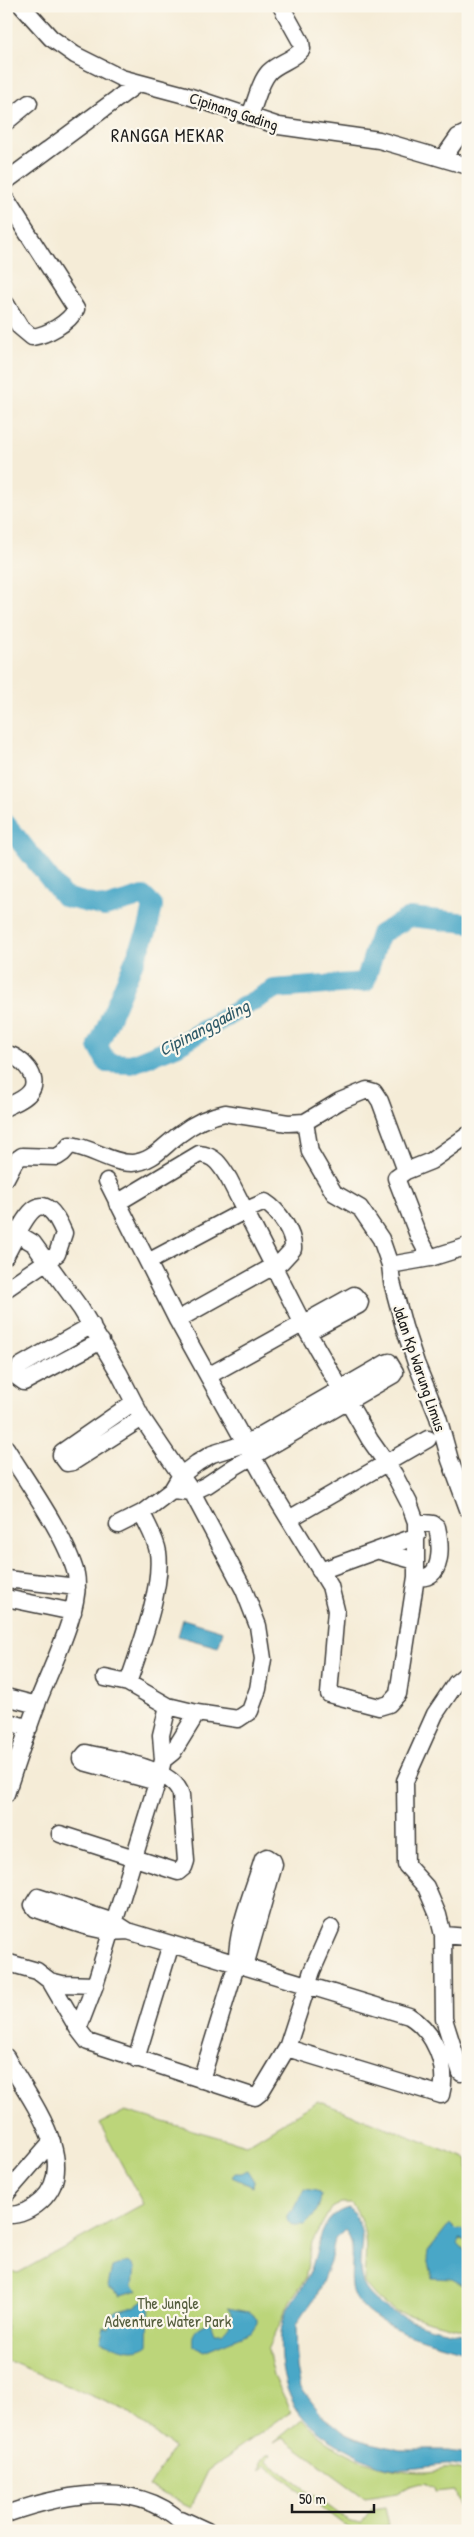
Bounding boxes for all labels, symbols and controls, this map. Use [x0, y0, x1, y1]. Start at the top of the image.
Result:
street label: Cipinang Gading [187, 86, 281, 136]
district label: RANGGA MEKAR [111, 123, 225, 148]
water label: Cipinanggading [154, 993, 254, 1062]
street label: Jalan Kp Warung Limus [388, 1302, 452, 1434]
park label: The Jungle Adventure Water Park [105, 2292, 232, 2332]
scale bar [292, 2482, 374, 2514]
text: 50 m [299, 2488, 326, 2509]

